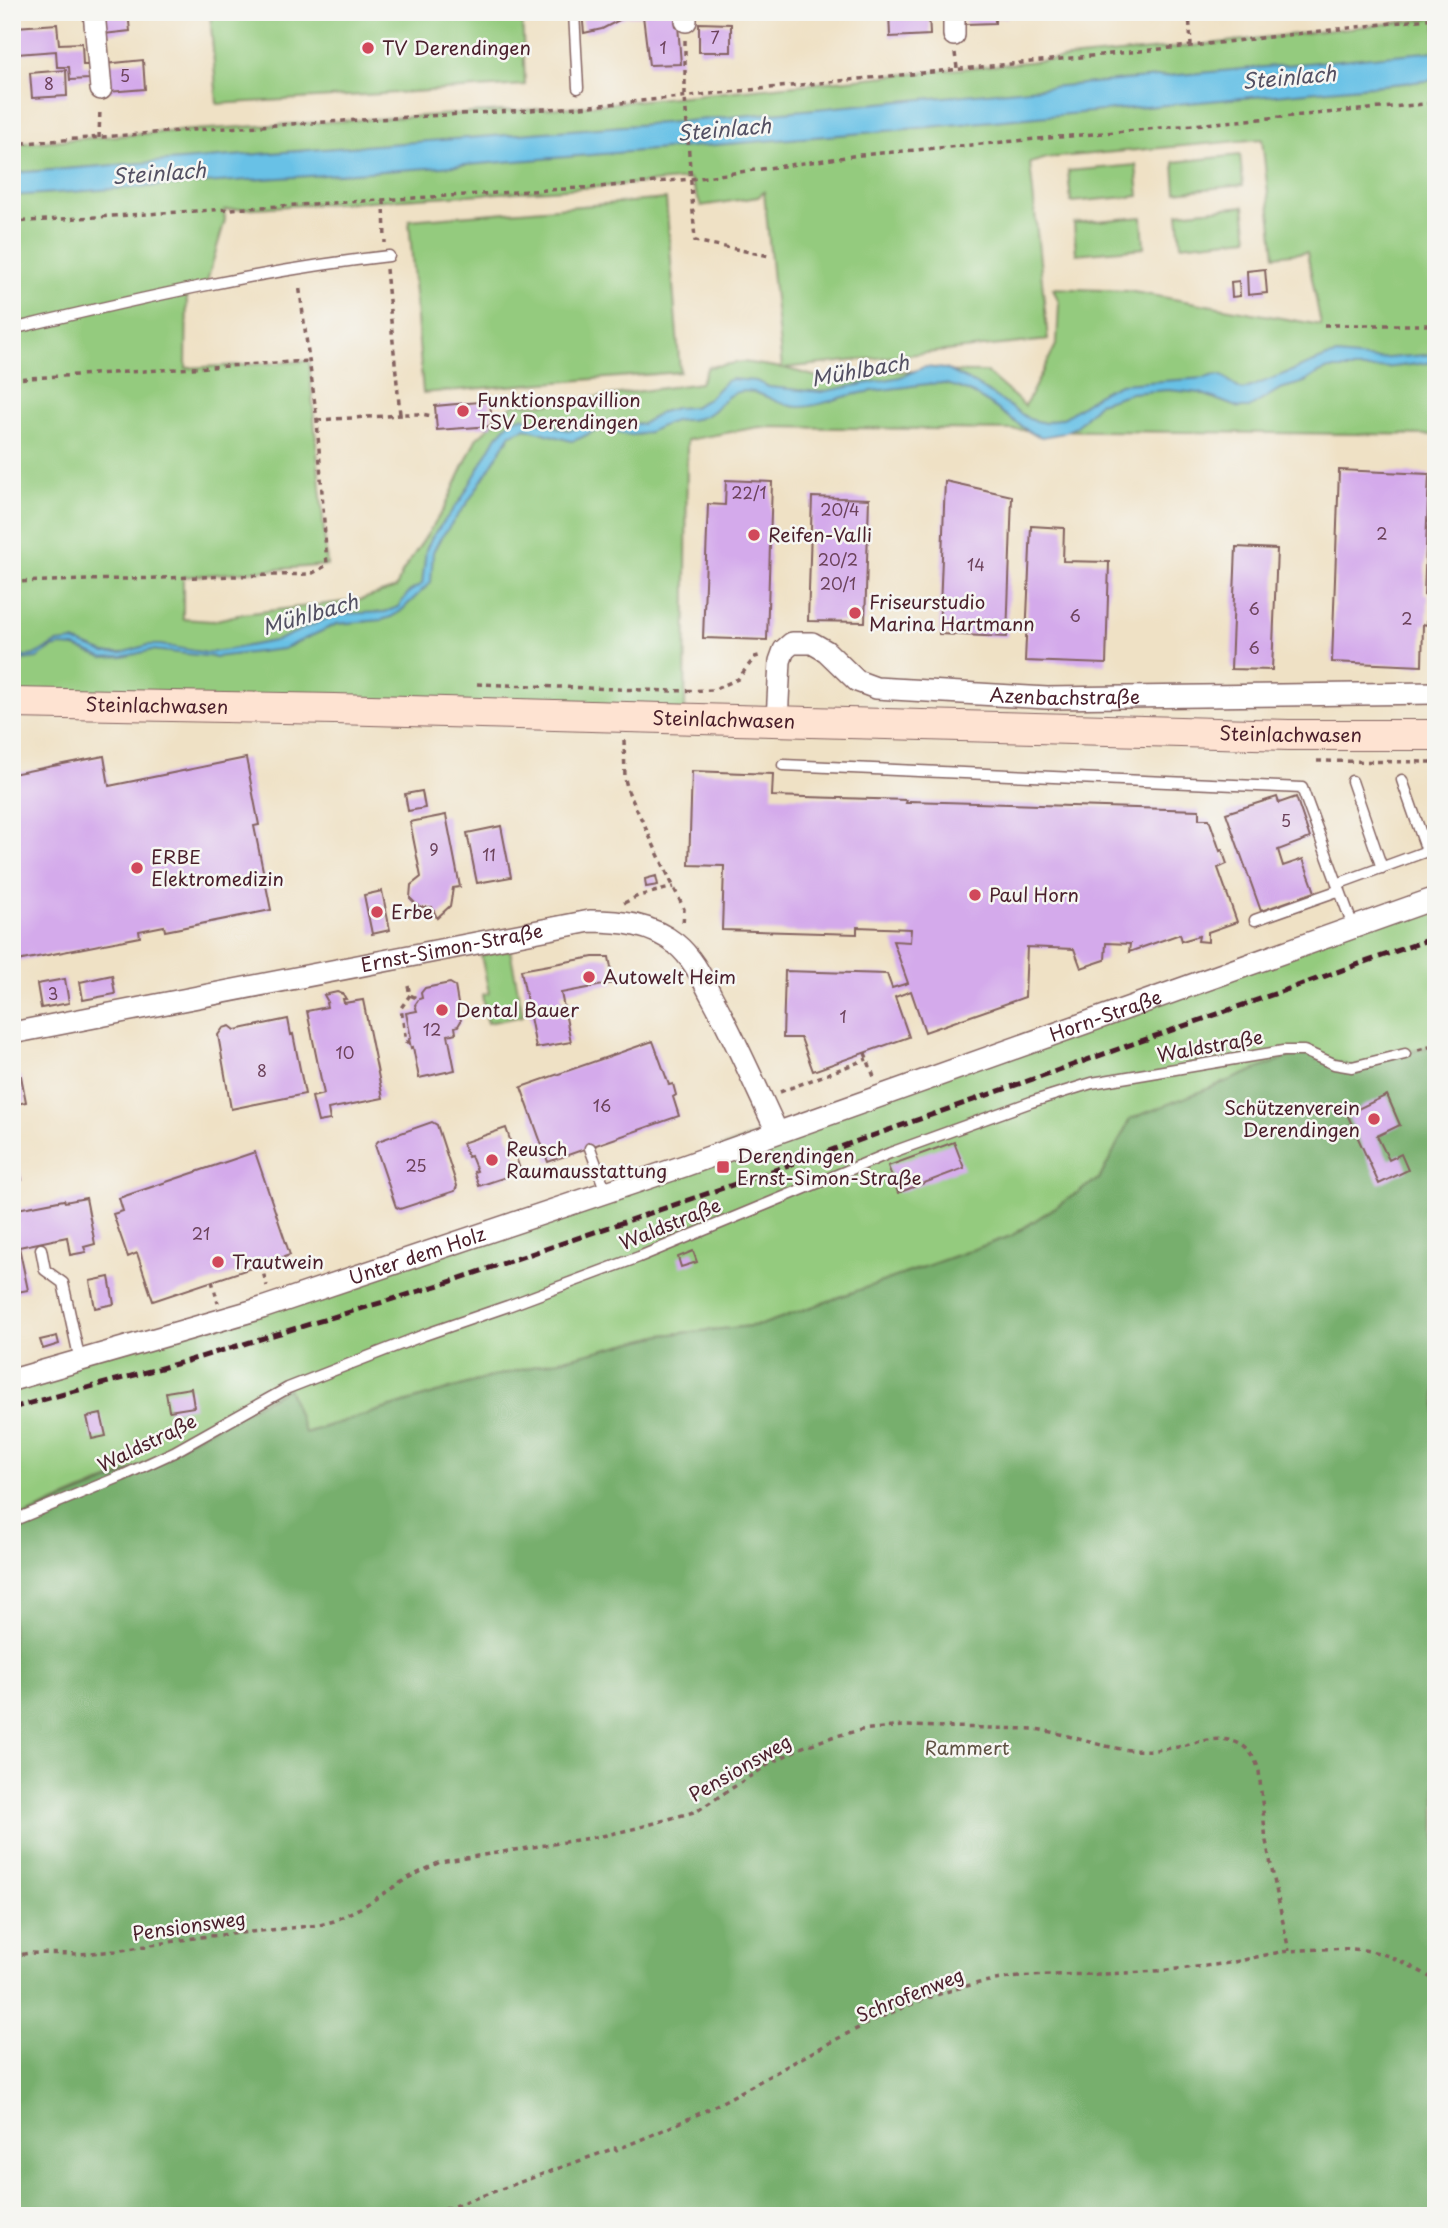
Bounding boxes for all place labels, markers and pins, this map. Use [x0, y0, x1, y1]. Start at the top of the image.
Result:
place label: TV Derendingen [382, 33, 531, 61]
marker: TV Derendingen [360, 40, 376, 56]
place label: Funktionspavillion TSV Derendingen [477, 385, 641, 435]
marker: Funktionspavillion TSV Derendingen [455, 403, 471, 419]
place label: Reifen-Valli [768, 520, 872, 548]
marker: Reifen-Valli [746, 527, 762, 543]
place label: Friseurstudio Marina Hartmann [869, 587, 1035, 637]
marker: Friseurstudio Marina Hartmann [847, 605, 863, 621]
place label: ERBE Elektromedizin [151, 842, 284, 892]
marker: ERBE Elektromedizin [129, 860, 145, 876]
place label: Paul Horn [989, 880, 1079, 908]
marker: Paul Horn [967, 887, 983, 903]
place label: Erbe [391, 897, 433, 925]
marker: Erbe [369, 904, 385, 920]
place label: Autowelt Heim [603, 962, 736, 990]
marker: Autowelt Heim [581, 969, 597, 985]
place label: Dental Bauer [456, 995, 579, 1023]
marker: Dental Bauer [434, 1002, 450, 1018]
place label: Schützenverein Derendingen [1224, 1093, 1360, 1143]
marker: Schützenverein Derendingen [1366, 1111, 1382, 1127]
place label: Reusch Raumausstattung [506, 1134, 667, 1184]
place label: Derendingen Ernst-Simon-Straße [737, 1141, 922, 1191]
marker: Reusch Raumausstattung [484, 1152, 500, 1168]
marker: Derendingen Ernst-Simon-Straße [715, 1159, 731, 1175]
place label: Trautwein [232, 1247, 324, 1275]
marker: Trautwein [210, 1254, 226, 1270]

